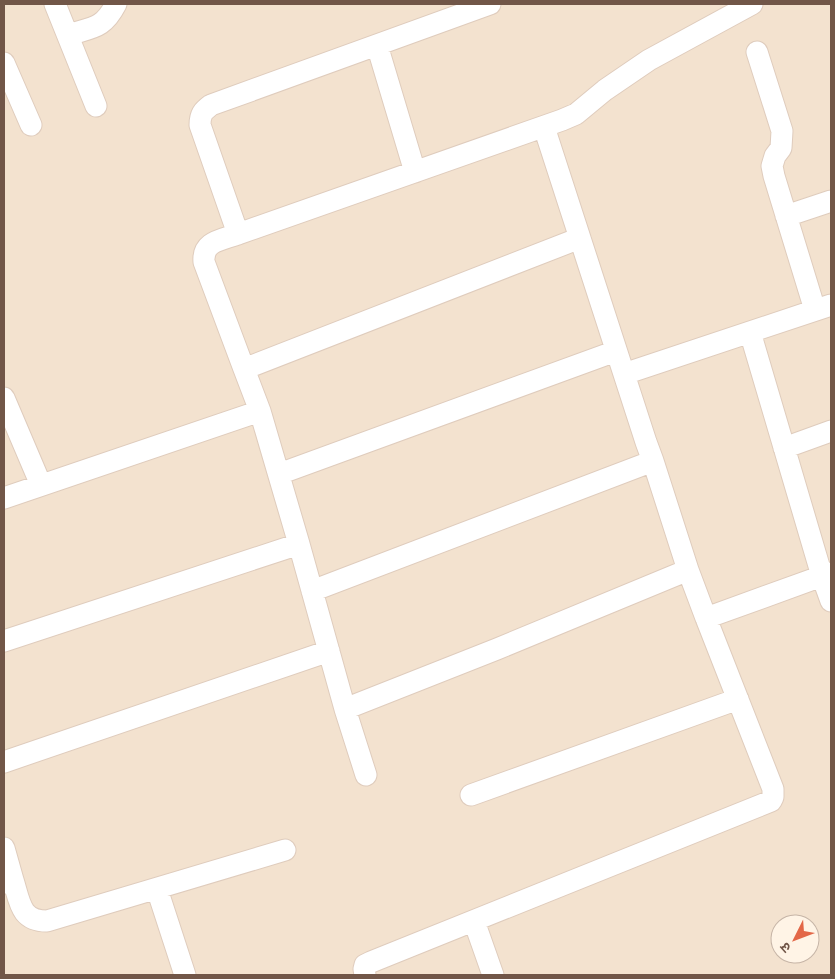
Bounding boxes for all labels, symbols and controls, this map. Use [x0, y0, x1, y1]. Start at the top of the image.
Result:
north arrow [770, 914, 820, 964]
text: उ [778, 939, 794, 955]

